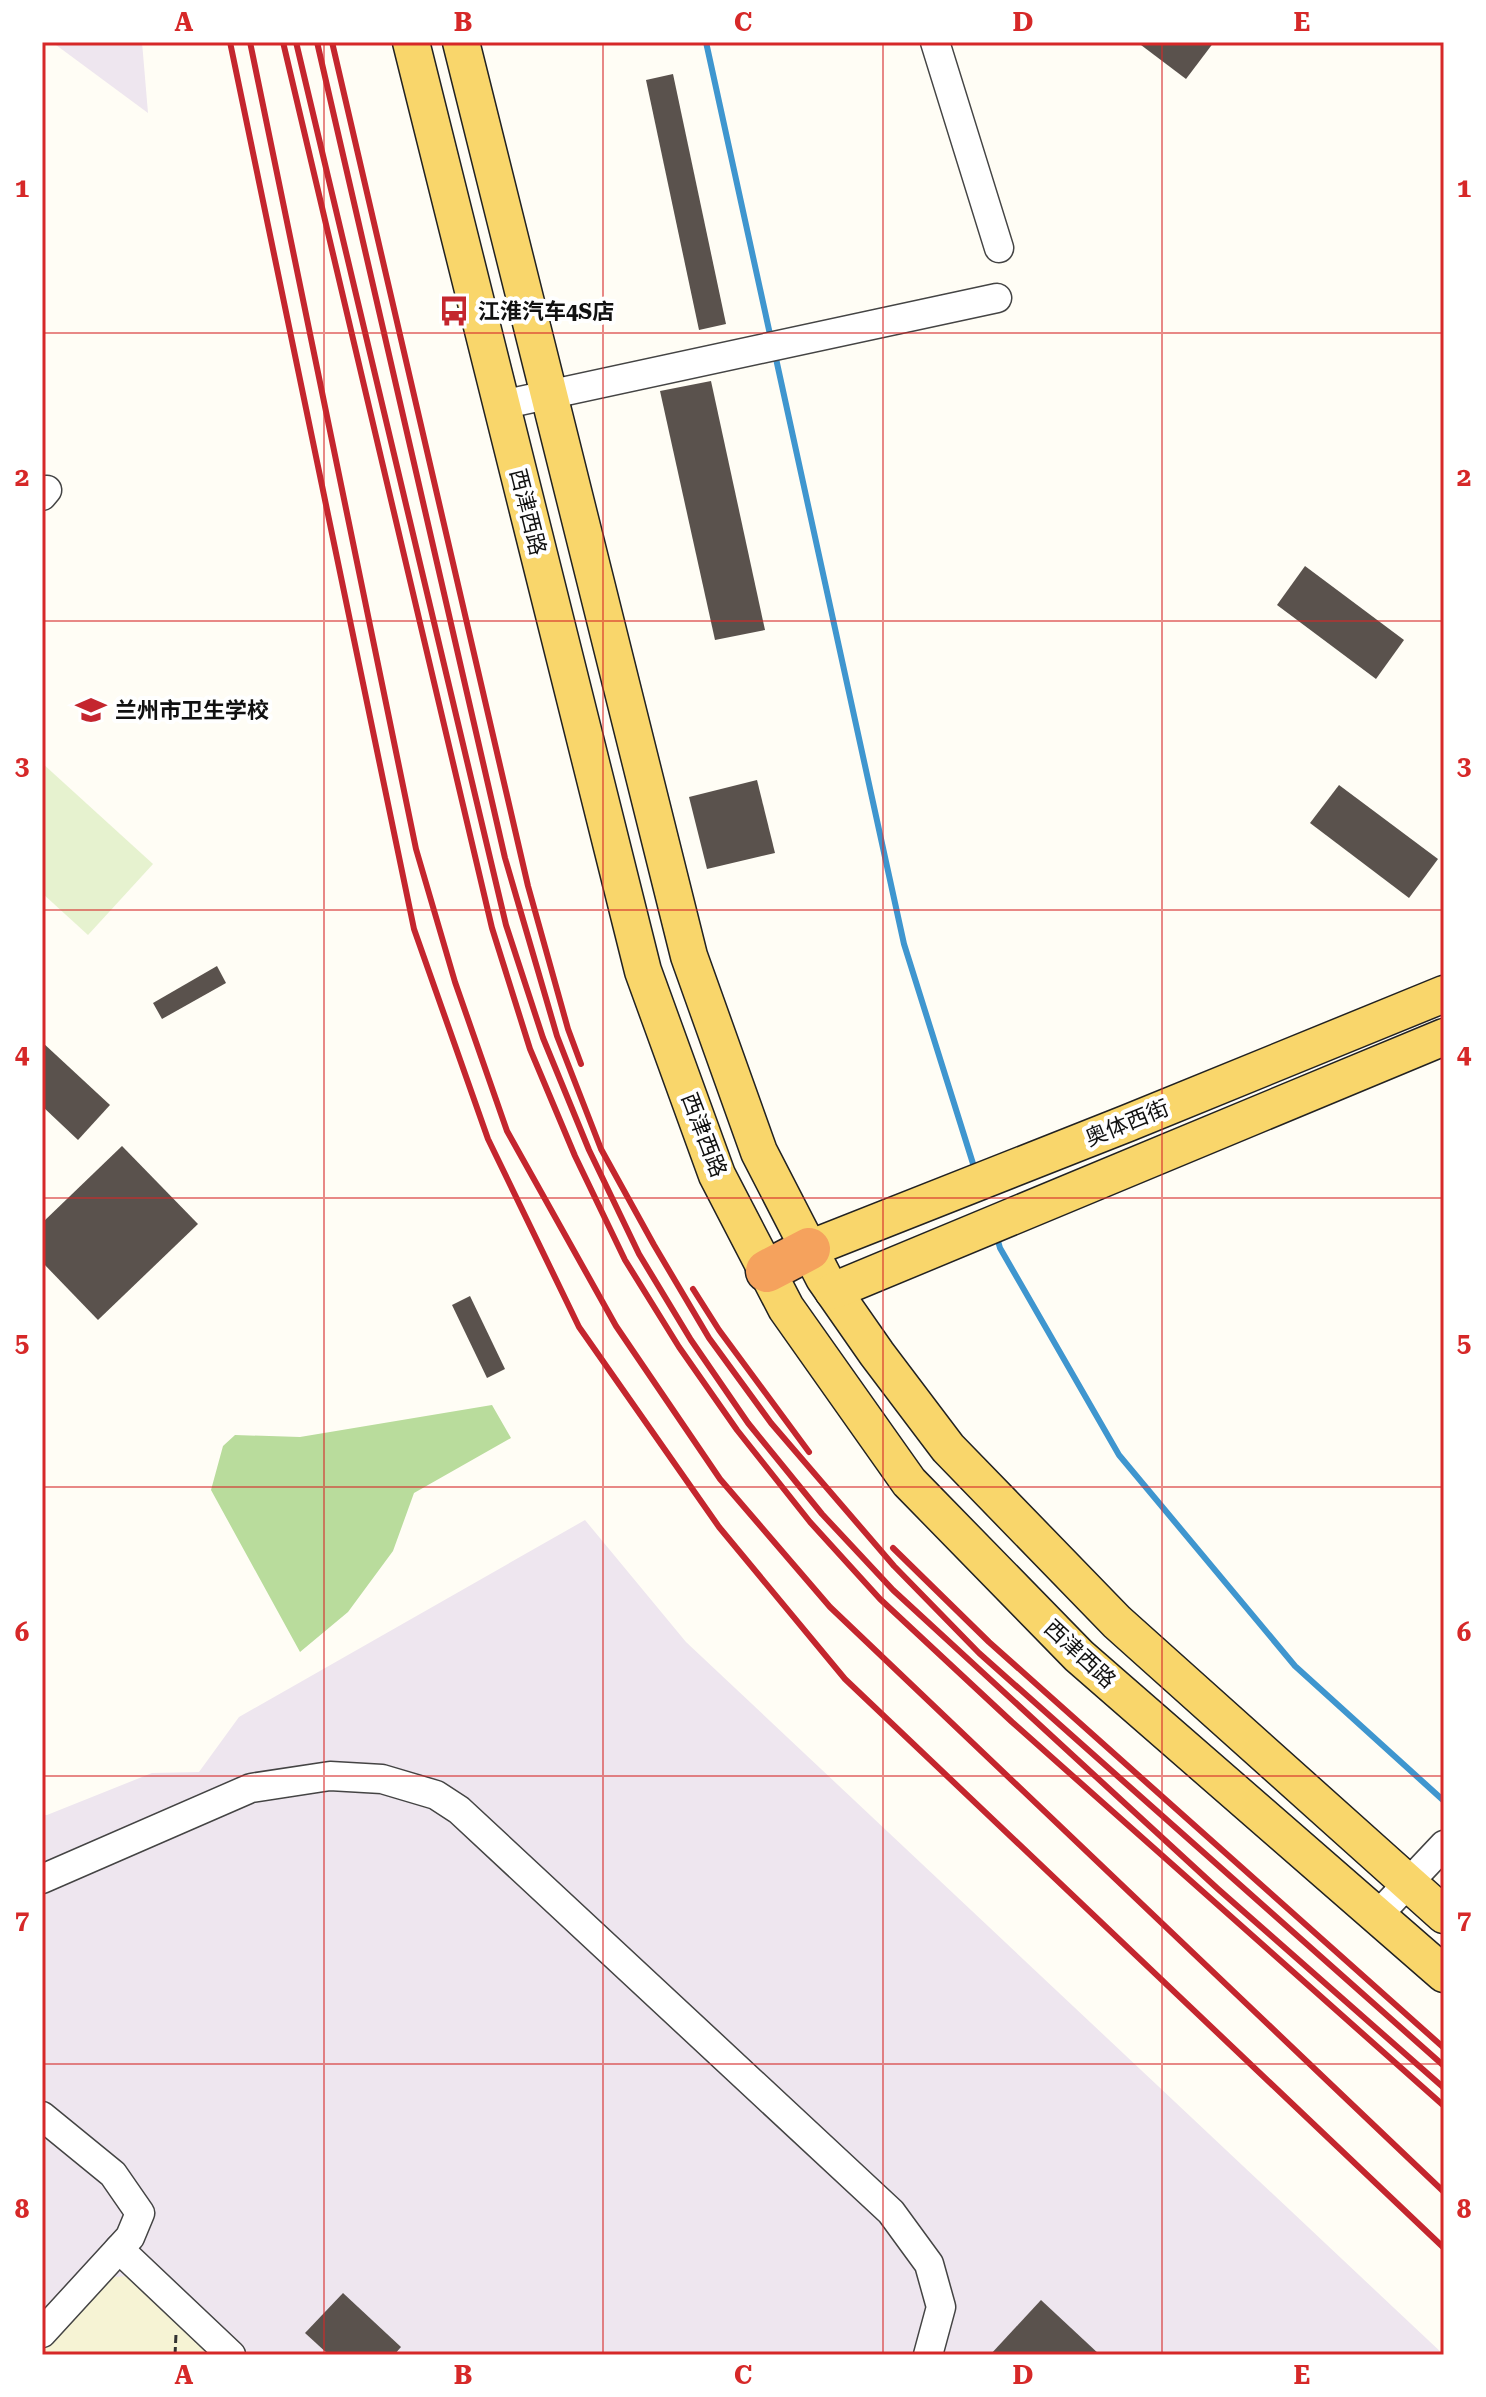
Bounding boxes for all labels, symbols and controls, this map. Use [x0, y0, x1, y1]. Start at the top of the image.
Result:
text: A [175, 7, 194, 37]
text: B [454, 7, 472, 37]
text: C [734, 7, 752, 37]
text: D [1013, 7, 1033, 37]
text: E [1294, 7, 1310, 37]
text: 1 [15, 173, 29, 203]
text: 1 [1457, 173, 1471, 203]
bus stop icon: 江淮汽车4S店 [437, 294, 471, 328]
place label: 江淮汽车4S店 [478, 299, 614, 324]
text: 2 [15, 462, 29, 492]
text: 2 [1457, 462, 1471, 492]
street label: 西津西路 [505, 466, 551, 558]
school or university icon: 兰州市卫生学校 [74, 693, 108, 727]
place label: 兰州市卫生学校 [115, 698, 269, 723]
text: 3 [15, 751, 29, 781]
text: 3 [1457, 751, 1471, 781]
text: 4 [15, 1039, 30, 1069]
text: 4 [1457, 1039, 1472, 1069]
street label: 西津西路 [677, 1089, 731, 1181]
street label: 奥体西街 [1082, 1095, 1172, 1151]
text: 5 [15, 1328, 29, 1358]
text: 5 [1457, 1328, 1471, 1358]
street label: 西津西路 [1039, 1615, 1121, 1693]
text: 6 [15, 1617, 29, 1647]
text: 6 [1457, 1617, 1471, 1647]
text: 7 [15, 1905, 29, 1935]
text: 7 [1457, 1905, 1471, 1935]
text: 8 [15, 2194, 30, 2224]
text: 8 [1457, 2194, 1472, 2224]
text: A [175, 2360, 194, 2390]
text: B [454, 2360, 472, 2390]
text: C [734, 2360, 752, 2390]
text: D [1013, 2360, 1033, 2390]
text: E [1294, 2360, 1310, 2390]

